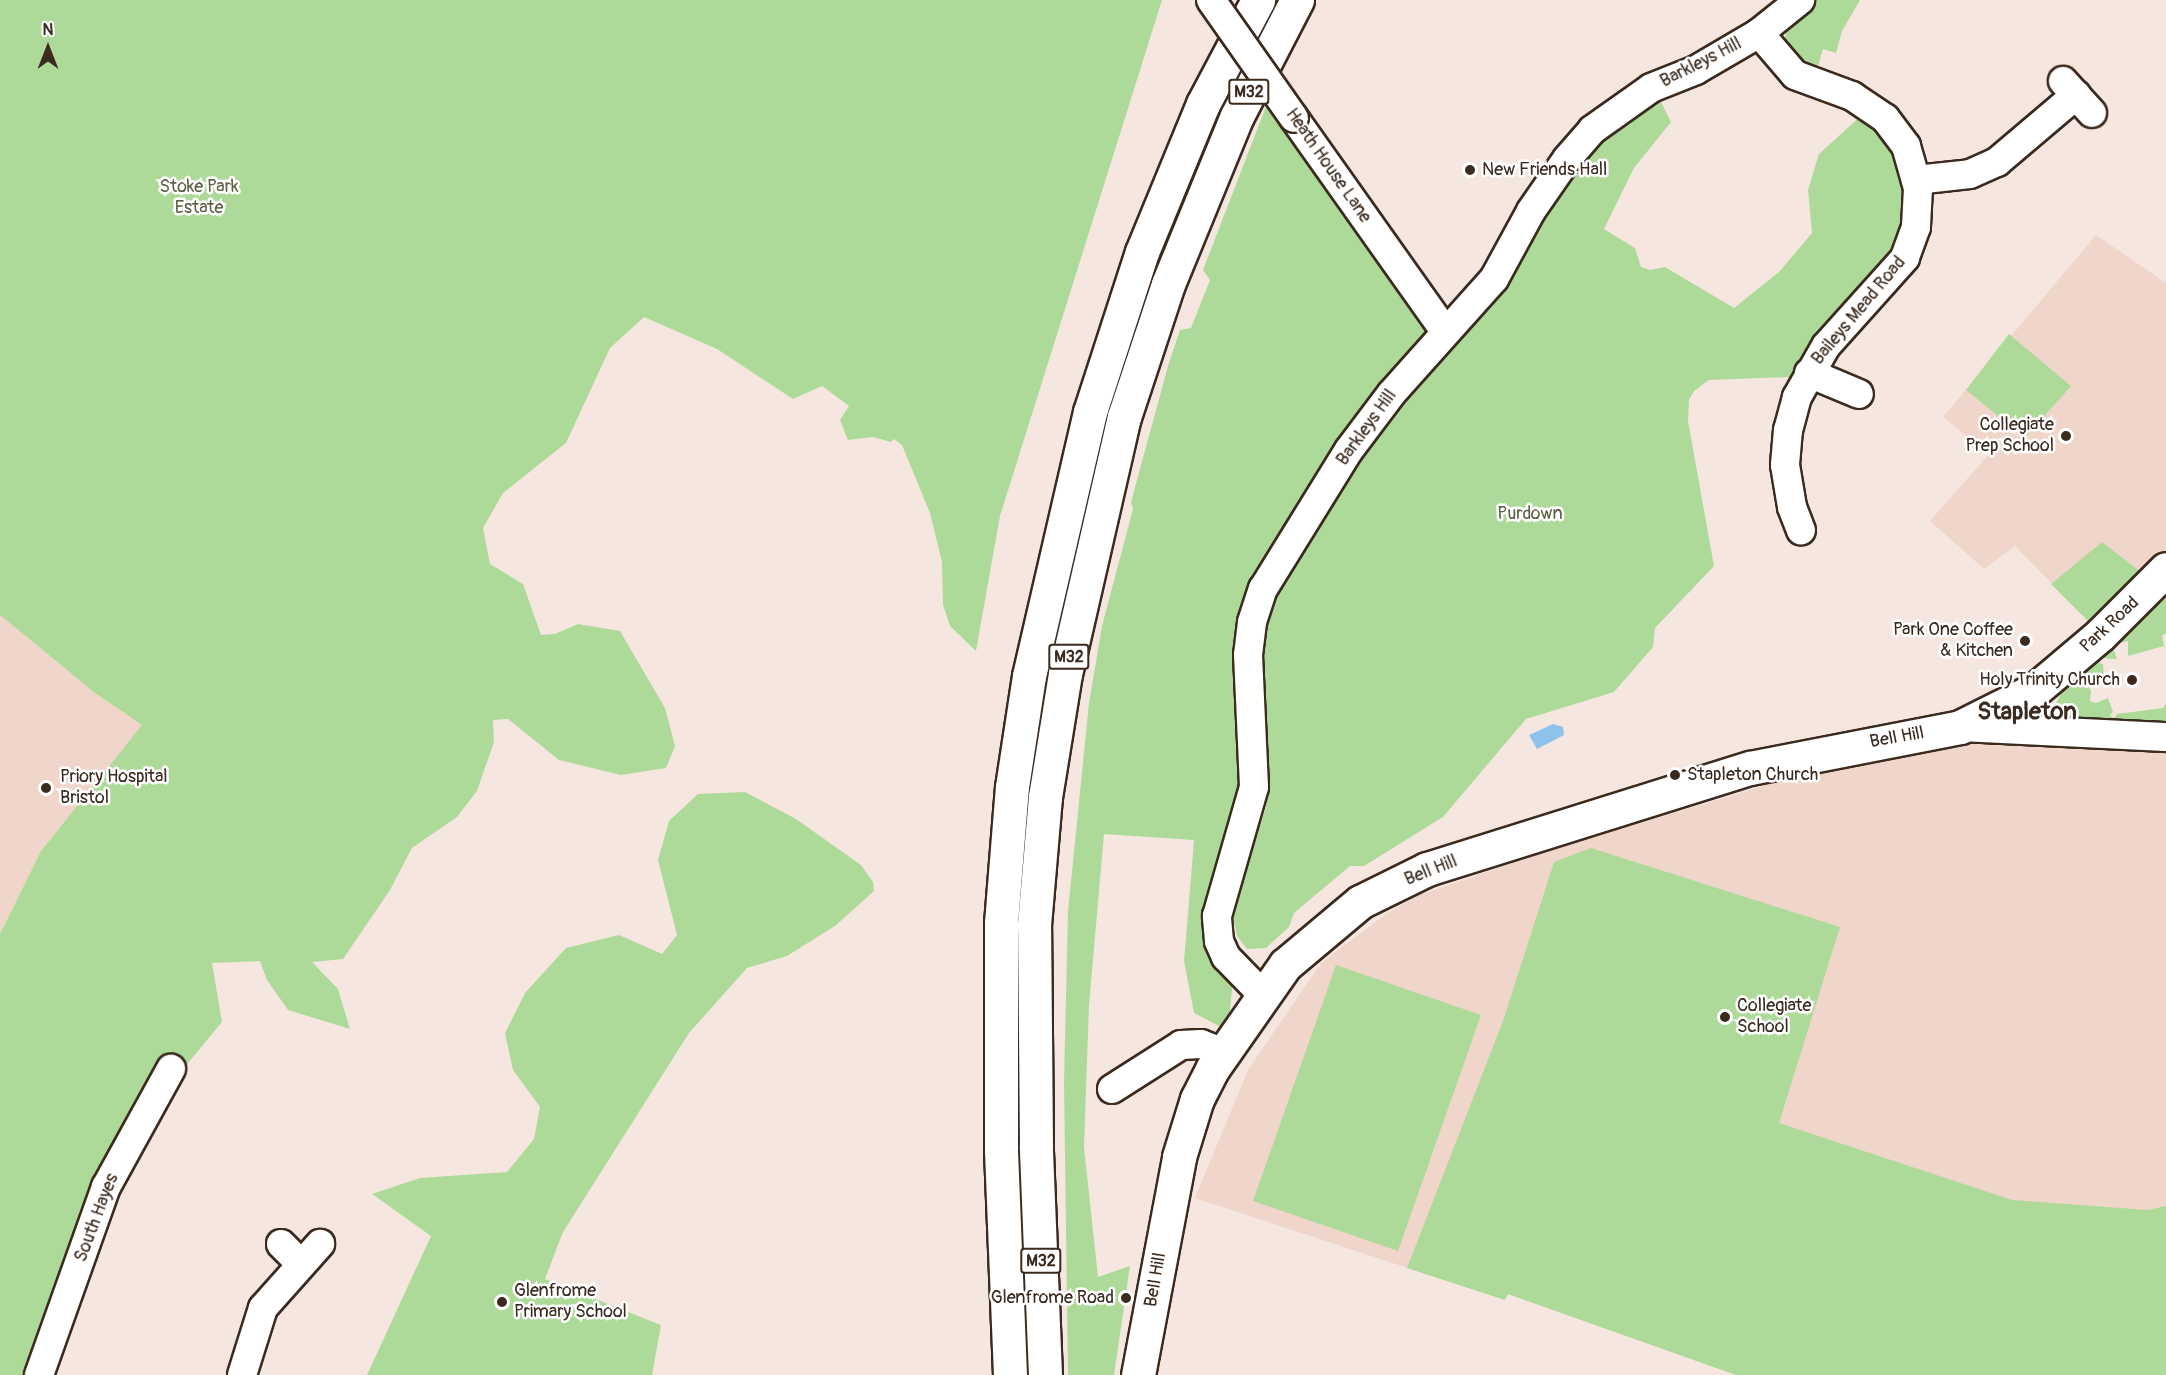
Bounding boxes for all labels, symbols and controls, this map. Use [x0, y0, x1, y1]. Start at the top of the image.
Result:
north arrow [18, 18, 78, 78]
text: N [43, 20, 53, 40]
street label: Barkleys Hill [1657, 33, 1745, 93]
road number: M32 [1228, 79, 1270, 105]
street label: Heath House Lane [1280, 105, 1376, 227]
place label: New Friends Hall [1482, 159, 1607, 181]
marker: New Friends Hall [1463, 163, 1477, 177]
park label: Stoke Park Estate [159, 177, 239, 219]
street label: Baileys Mead Road [1807, 252, 1911, 370]
street label: Barkleys Hill [1332, 386, 1402, 470]
place label: Collegiate Prep School [1965, 415, 2054, 458]
marker: Collegiate Prep School [2059, 429, 2073, 443]
park label: Purdown [1497, 503, 1563, 525]
street label: Park Road [2076, 592, 2144, 658]
place label: Park One Coffee & Kitchen [1893, 620, 2013, 662]
marker: Park One Coffee & Kitchen [2018, 634, 2032, 648]
road number: M32 [1048, 644, 1090, 670]
place label: Holy Trinity Church [1979, 669, 2120, 691]
marker: Holy Trinity Church [2125, 673, 2139, 687]
district label: Stapleton [1977, 698, 2077, 726]
street label: Bell Hill [1868, 723, 1926, 753]
place label: Stapleton Church [1687, 764, 1818, 786]
place label: Priory Hospital Bristol [60, 767, 168, 810]
marker: Stapleton Church [1668, 768, 1682, 782]
marker: Priory Hospital Bristol [37, 779, 55, 797]
street label: Bell Hill [1402, 851, 1460, 891]
place label: Collegiate School [1737, 996, 1811, 1038]
marker: Collegiate School [1718, 1010, 1732, 1024]
street label: South Hayes [70, 1171, 124, 1265]
road number: M32 [1020, 1248, 1062, 1274]
street label: Bell Hill [1141, 1251, 1171, 1309]
place label: Glenfrome Primary School [514, 1281, 627, 1324]
place label: Glenfrome Road [991, 1287, 1114, 1309]
marker: Glenfrome Road [1119, 1291, 1133, 1305]
marker: Glenfrome Primary School [495, 1295, 509, 1309]

